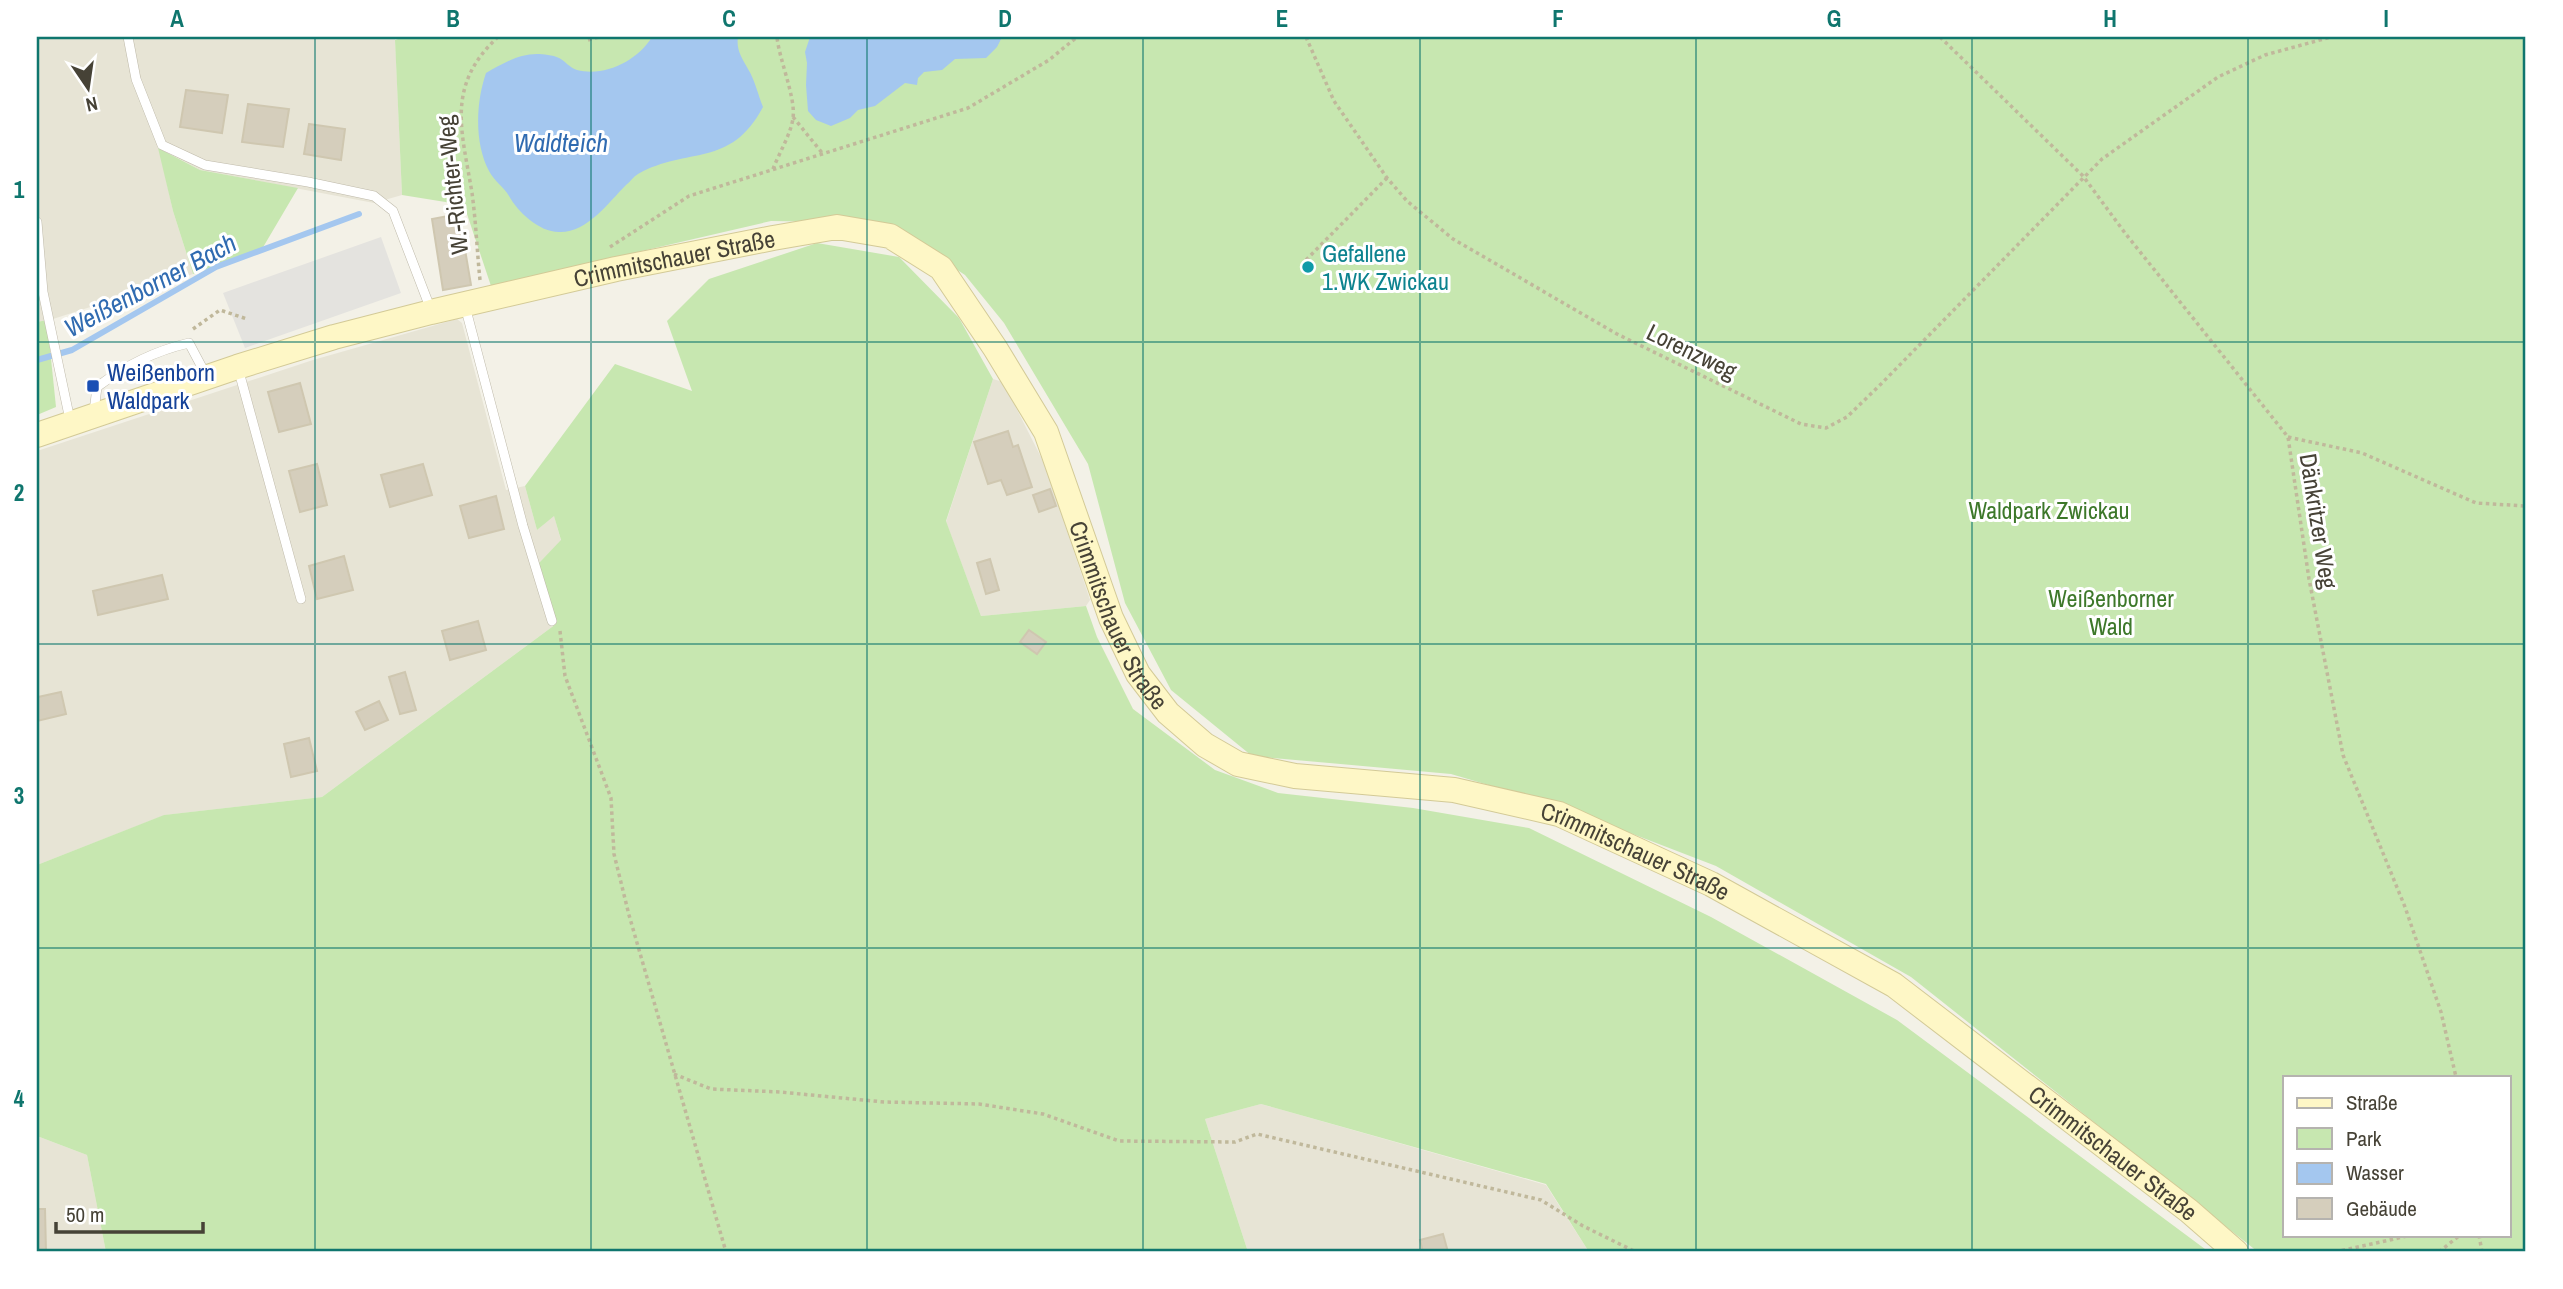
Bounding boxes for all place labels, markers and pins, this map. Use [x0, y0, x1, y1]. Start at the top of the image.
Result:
place label: Gefallene 1.WK Zwickau [1322, 237, 1449, 297]
marker: Gefallene 1.WK Zwickau [1300, 259, 1316, 275]
place label: Weißenborn Waldpark [107, 356, 215, 416]
marker: Weißenborn Waldpark [85, 378, 101, 394]

